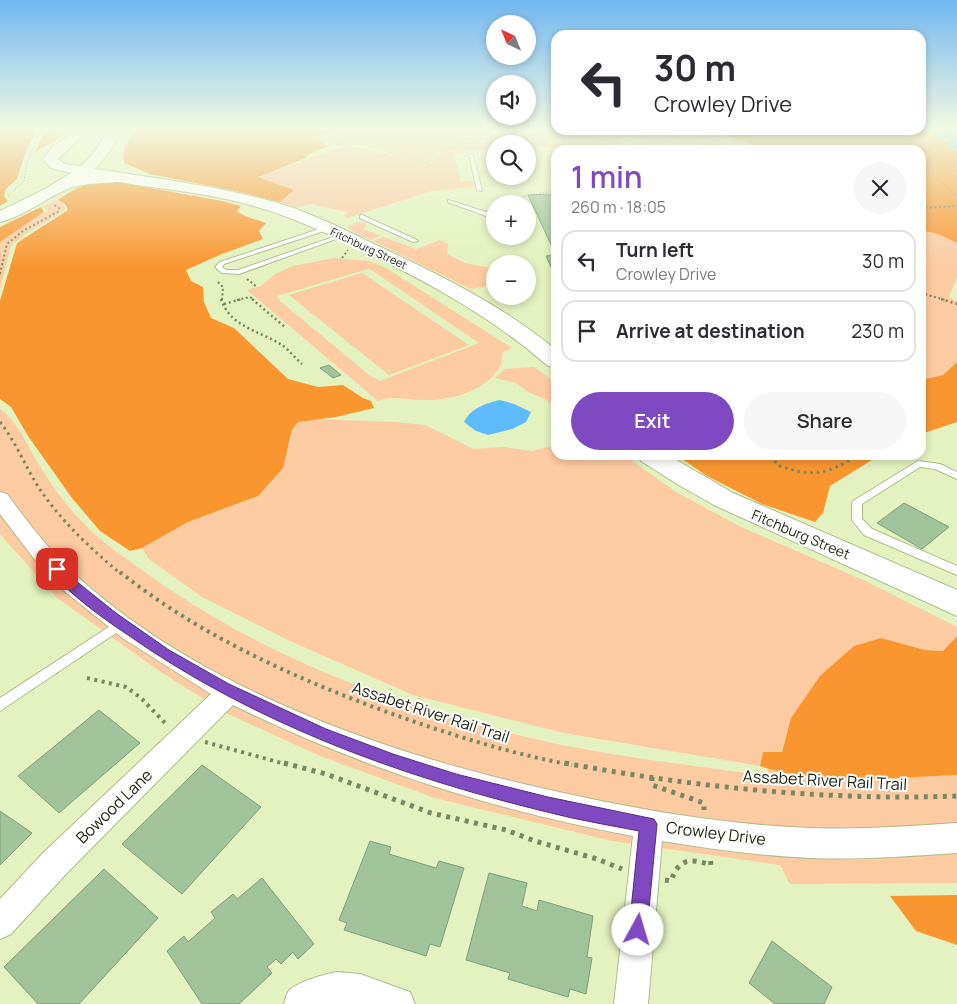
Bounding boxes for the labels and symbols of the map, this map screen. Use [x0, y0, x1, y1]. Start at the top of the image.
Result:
north arrow [486, 15, 536, 65]
street label: Fitchburg Street [328, 224, 410, 272]
street label: Fitchburg Street [749, 505, 854, 563]
pin [36, 548, 78, 590]
street label: Assabet River Rail Trail [349, 676, 513, 748]
street label: Bowood Lane [71, 764, 157, 848]
street label: Assabet River Rail Trail [742, 765, 908, 795]
street label: Crowley Drive [665, 816, 767, 850]
position arrow [611, 903, 663, 955]

